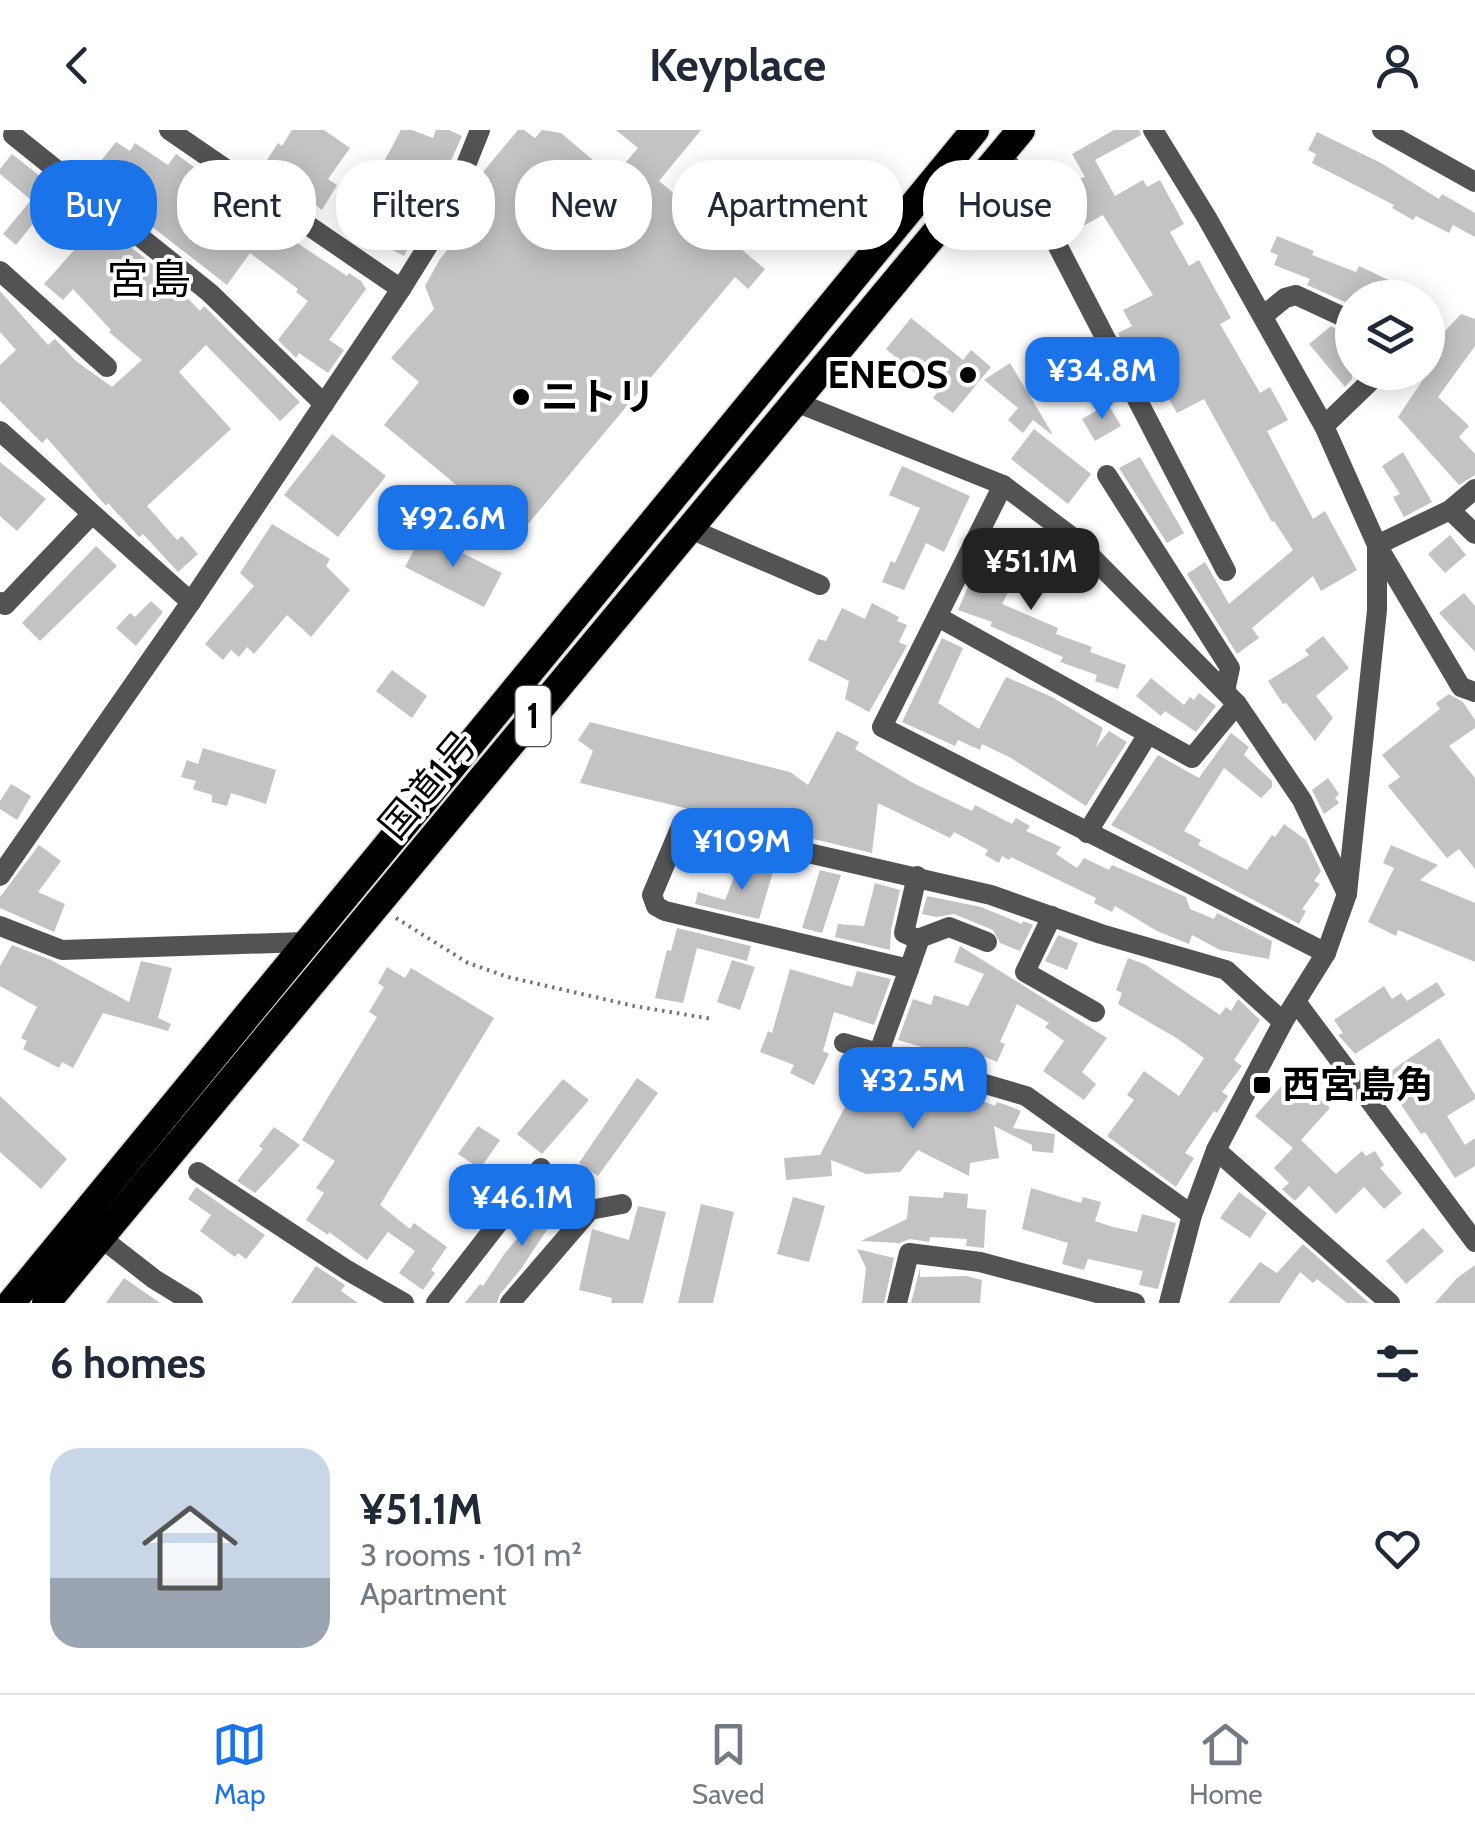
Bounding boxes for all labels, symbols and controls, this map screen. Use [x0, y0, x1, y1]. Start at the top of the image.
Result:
icon: back [50, 38, 105, 93]
text: Keyplace [649, 38, 826, 92]
icon: person [1370, 38, 1425, 93]
chip: Buy [30, 160, 157, 250]
chip: Rent [177, 160, 316, 250]
chip: Filters [336, 160, 495, 250]
chip: New [515, 160, 652, 250]
chip: Apartment [672, 160, 903, 250]
chip: House [923, 160, 1087, 250]
district label: 宮島 [107, 253, 191, 305]
map controls [1335, 280, 1445, 390]
button: layers [1335, 280, 1445, 390]
pin: ¥34.8M [1021, 337, 1183, 422]
text: ¥34.8M [1047, 350, 1157, 389]
place label: ENEOS [827, 351, 948, 398]
marker: ENEOS [957, 364, 979, 386]
place label: ニトリ [541, 373, 655, 420]
marker: ニトリ [510, 386, 532, 408]
pin: ¥92.6M [372, 485, 534, 570]
text: ¥92.6M [400, 498, 506, 537]
pin: ¥51.1M [950, 528, 1112, 613]
text: ¥51.1M [984, 541, 1078, 580]
road number: 1 [516, 686, 550, 746]
street label: 国道1号 [369, 721, 486, 848]
pin: ¥109M [672, 808, 812, 893]
text: ¥109M [693, 821, 791, 860]
pin: ¥32.5M [832, 1047, 994, 1132]
text: ¥32.5M [861, 1060, 965, 1099]
place label: 西宮島角 [1282, 1061, 1434, 1108]
marker: 西宮島角 [1251, 1074, 1273, 1096]
pin: ¥46.1M [441, 1164, 603, 1249]
text: ¥46.1M [471, 1177, 573, 1216]
icon: filters [1370, 1336, 1425, 1391]
text: 6 homes [50, 1337, 206, 1389]
text: ¥51.1M [360, 1483, 482, 1535]
icon: home [130, 1488, 250, 1608]
icon: heart [1370, 1521, 1425, 1576]
text: 3 rooms · 101 m² [360, 1535, 582, 1574]
text: Apartment [360, 1574, 507, 1613]
tab: Map [212, 1717, 267, 1811]
tab: Saved [692, 1717, 765, 1811]
tab: Home [1189, 1717, 1263, 1811]

